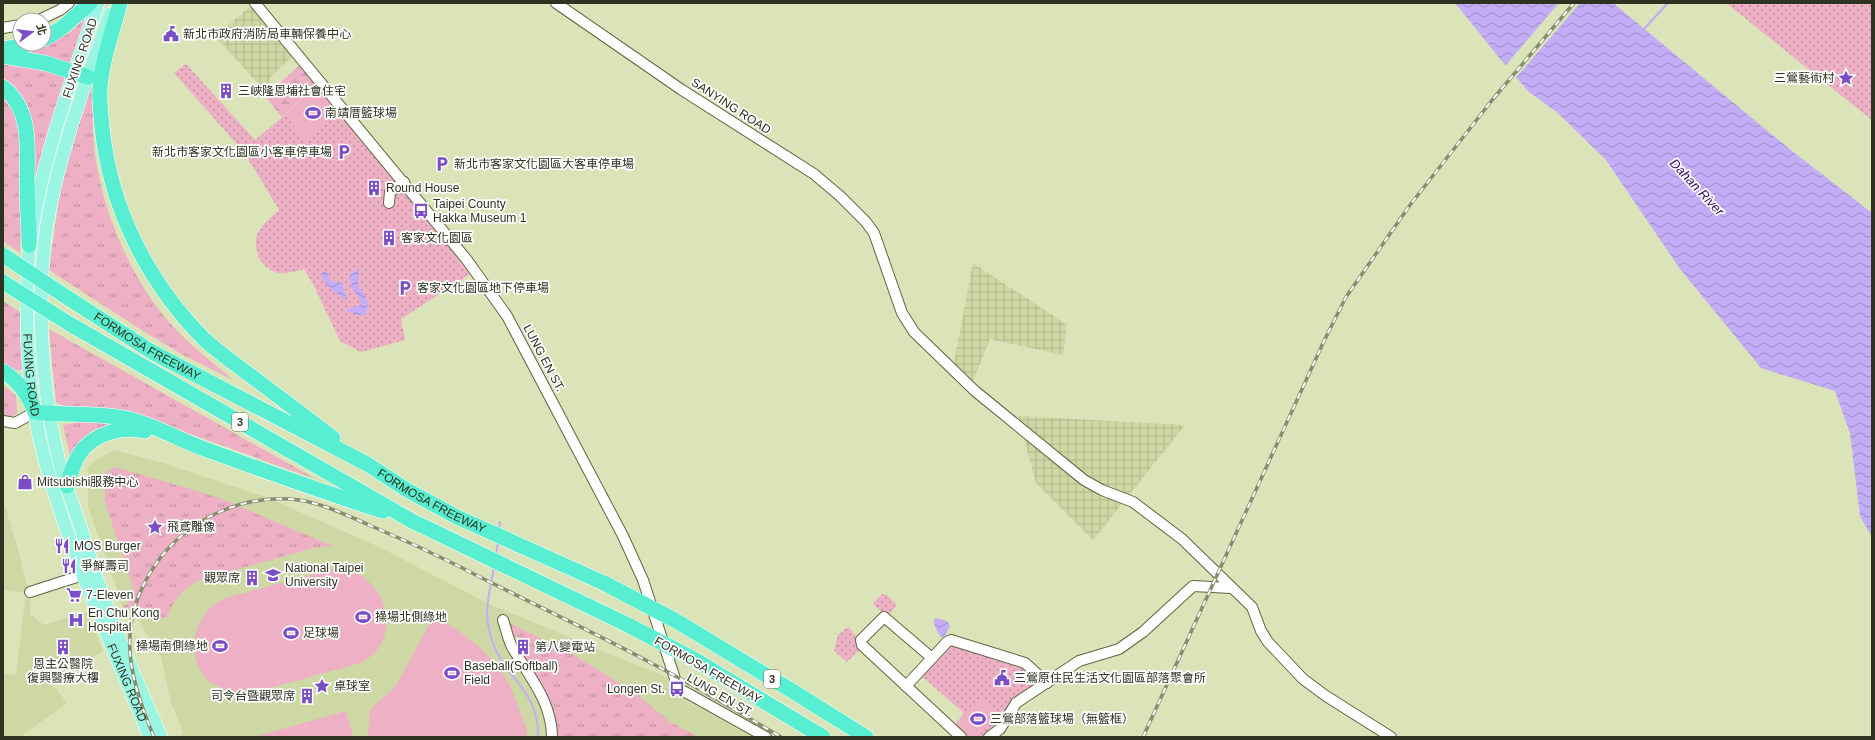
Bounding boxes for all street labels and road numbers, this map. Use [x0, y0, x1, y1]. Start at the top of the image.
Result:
street label: FUXING ROAD [60, 16, 100, 100]
street label: SANYING ROAD [689, 75, 774, 137]
street label: FORMOSA FREEWAY [91, 310, 203, 383]
street label: LUNG EN ST. [520, 322, 568, 394]
street label: FUXING ROAD [20, 333, 42, 418]
road number: 3 [232, 413, 248, 431]
street label: FORMOSA FREEWAY [375, 466, 488, 536]
street label: FORMOSA FREEWAY [652, 634, 764, 706]
street label: FUXING ROAD [104, 641, 150, 724]
street label: LUNG EN ST. [684, 670, 756, 720]
road number: 3 [764, 670, 780, 688]

